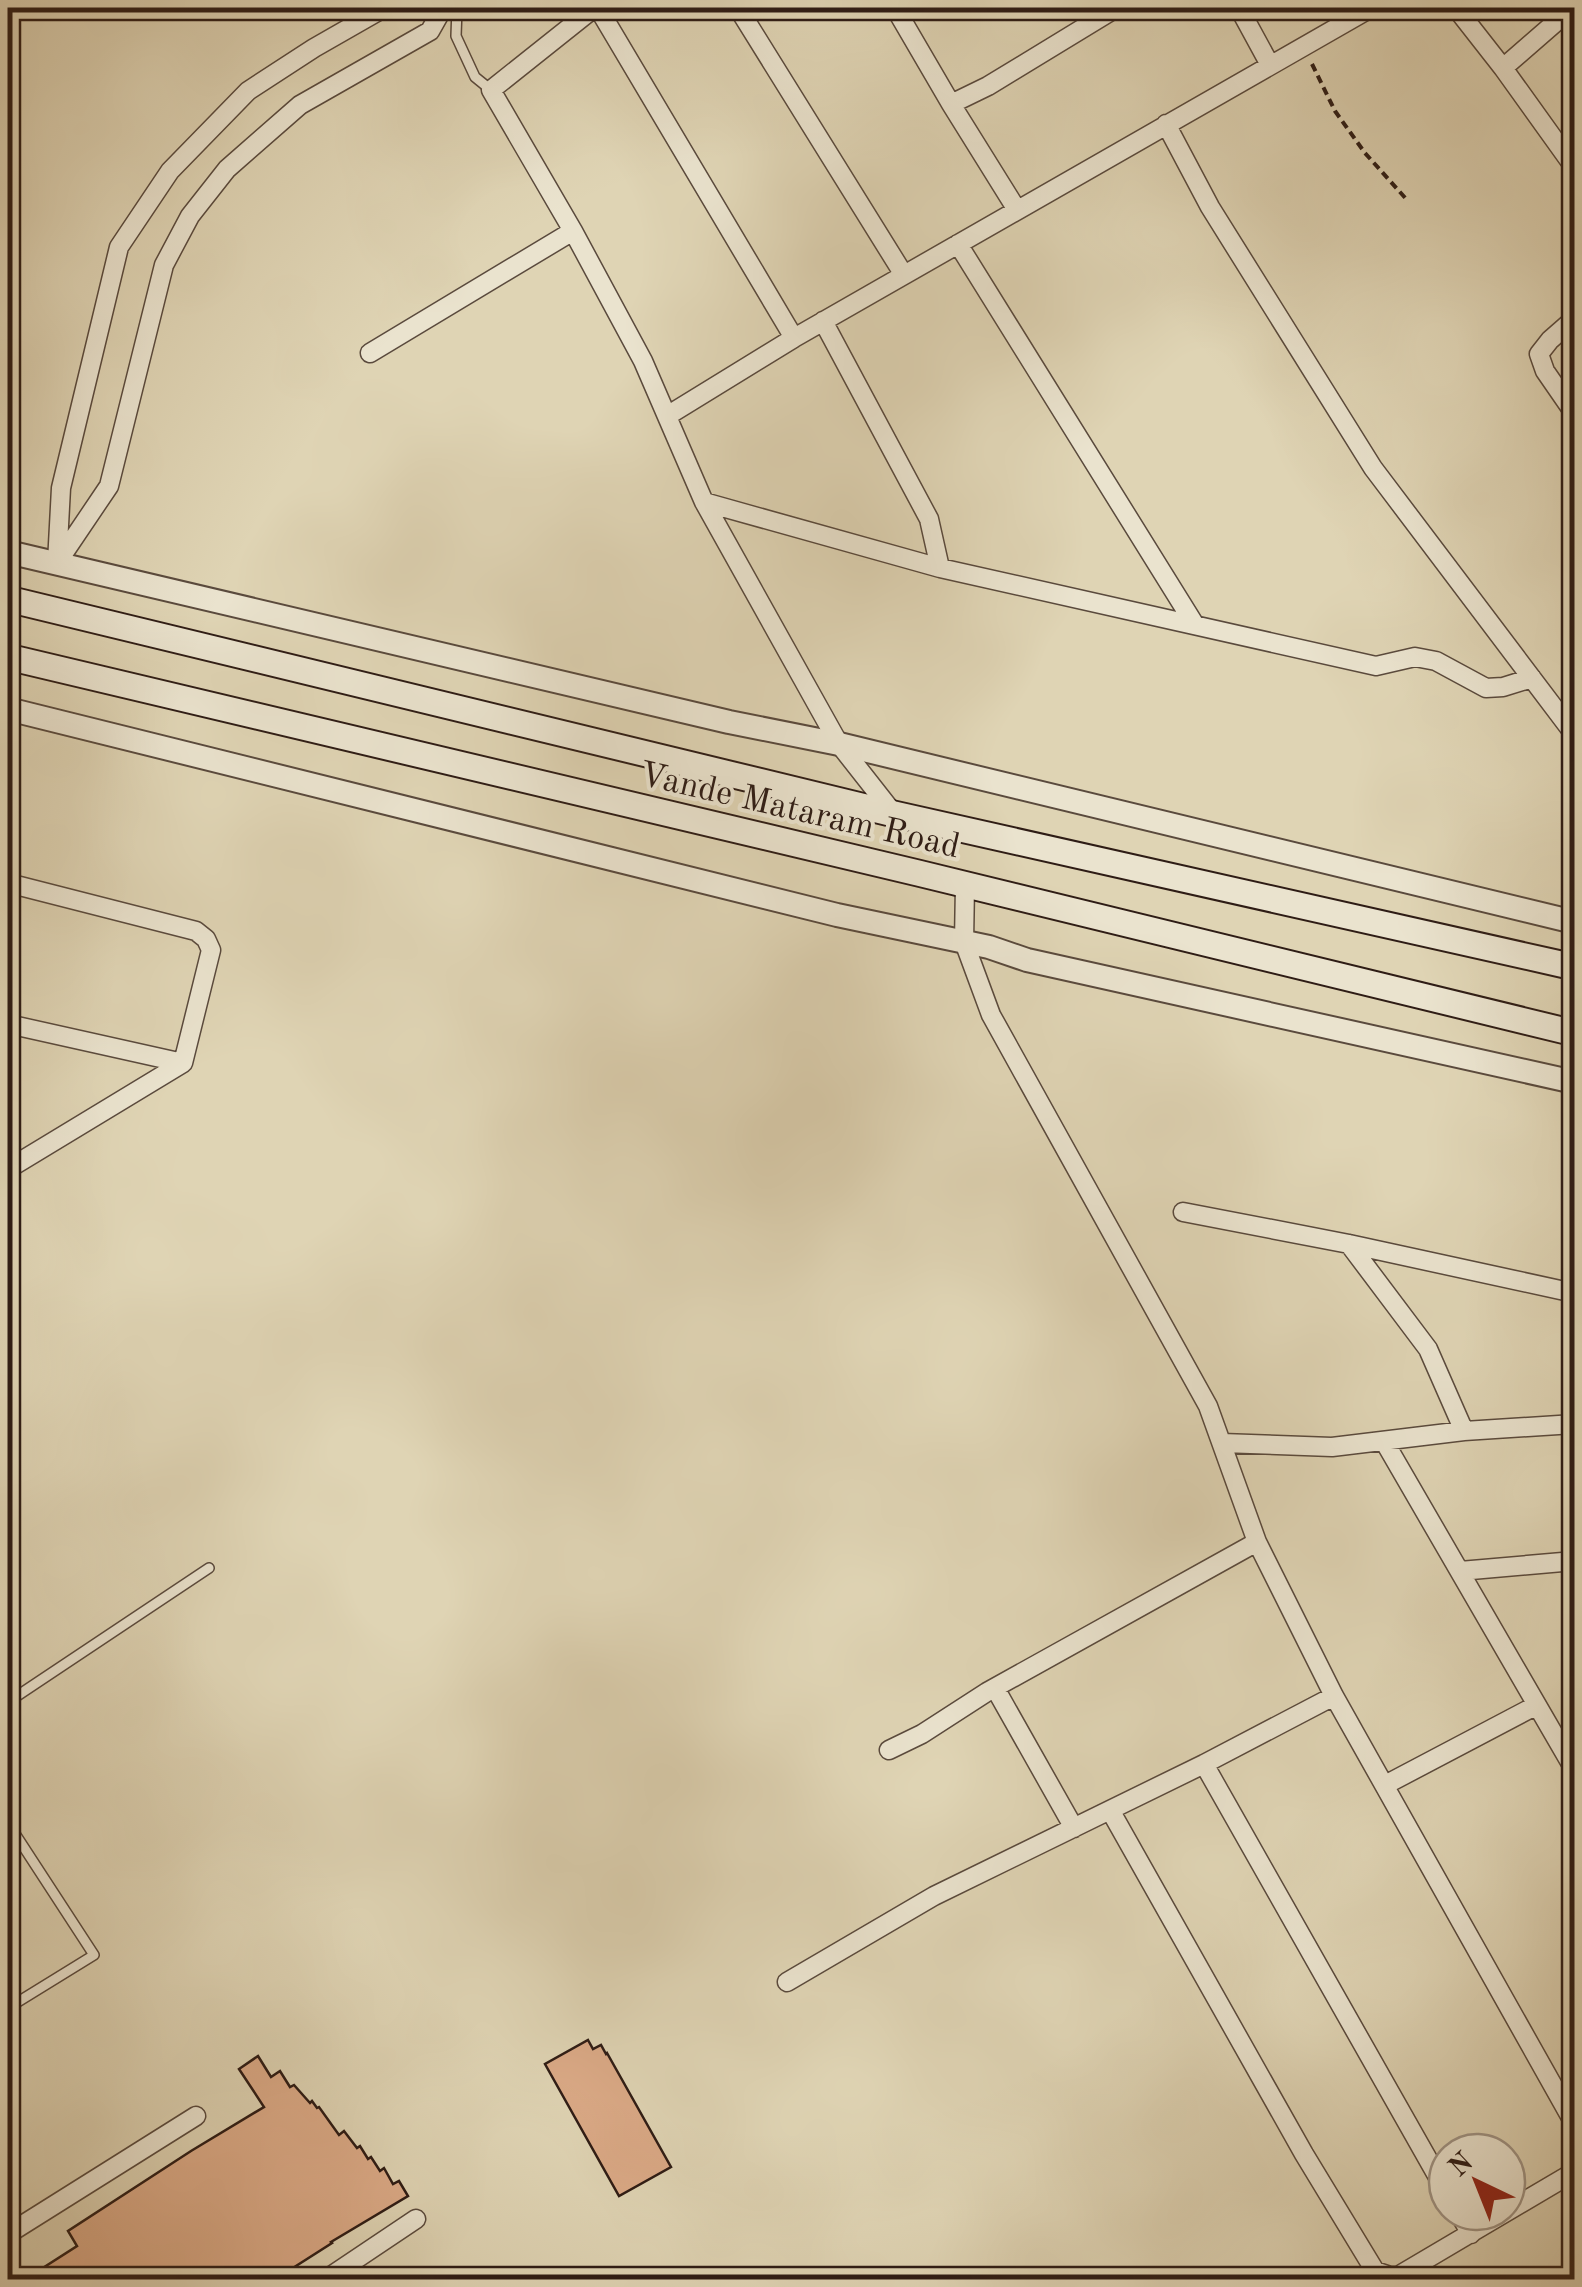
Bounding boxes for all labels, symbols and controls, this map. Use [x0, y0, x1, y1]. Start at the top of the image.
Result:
street label: Vande Mataram Road [636, 757, 963, 865]
north arrow [1427, 2132, 1527, 2232]
text: N [1445, 2148, 1480, 2183]

